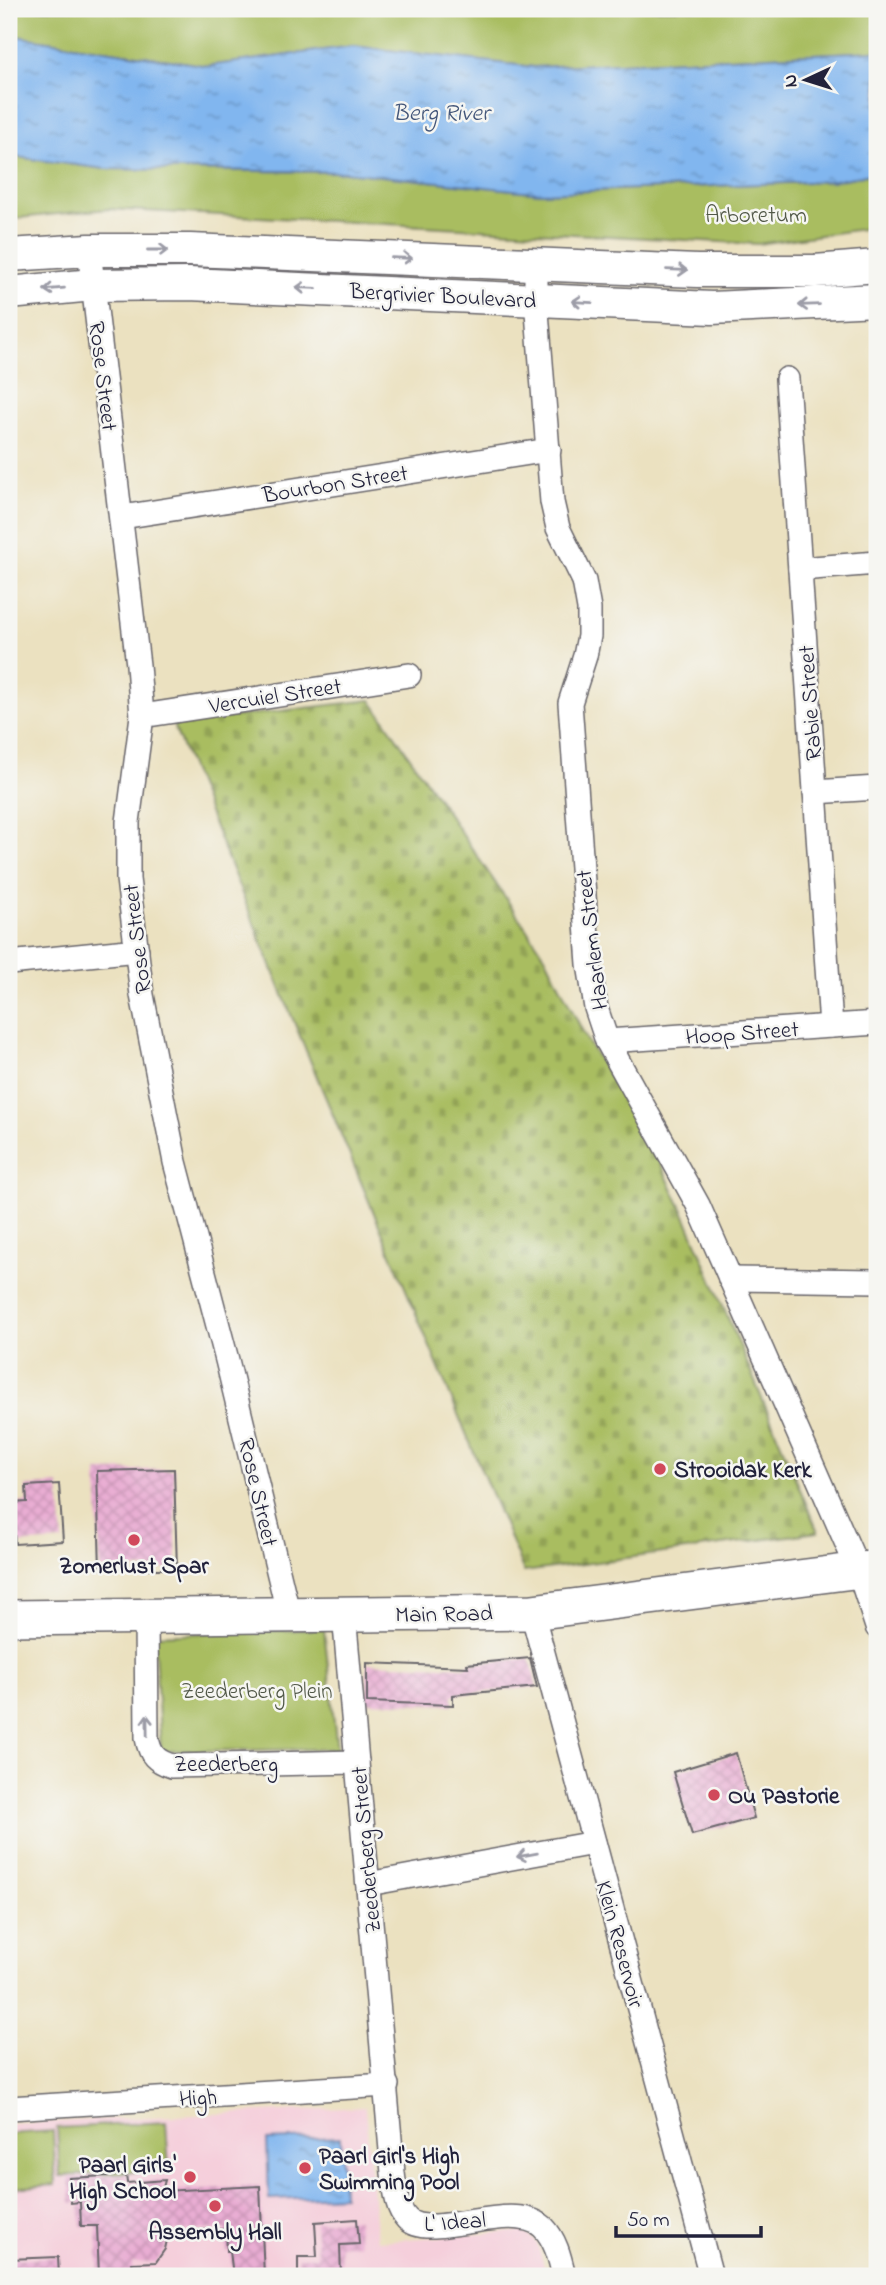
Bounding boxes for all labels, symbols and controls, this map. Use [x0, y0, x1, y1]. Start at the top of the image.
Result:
north arrow [770, 46, 840, 116]
text: N [778, 73, 805, 88]
water label: Berg River [393, 97, 492, 132]
park label: Arboretum [705, 200, 807, 233]
one-way arrow [146, 243, 169, 257]
one-way arrow [390, 252, 413, 265]
one-way arrow [666, 263, 689, 276]
street label: Bergrivier Boulevard [348, 276, 537, 320]
one-way arrow [294, 282, 317, 295]
one-way arrow [43, 283, 66, 296]
one-way arrow [571, 295, 594, 308]
one-way arrow [798, 298, 821, 311]
street label: Rose Street [78, 320, 125, 433]
street label: Bourbon Street [259, 458, 411, 513]
street label: Rabie Street [791, 644, 832, 762]
street label: Vercuiel Street [206, 671, 344, 724]
street label: Haarlem Street [568, 867, 618, 1012]
street label: Rose Street [115, 882, 162, 995]
street label: Hoop Street [684, 1014, 800, 1055]
street label: Rose Street [228, 1435, 285, 1550]
place label: Strooidak Kerk [674, 1455, 812, 1488]
marker: Strooidak Kerk [652, 1461, 668, 1477]
marker: Zomerlust Spar [126, 1532, 142, 1548]
place label: Zomerlust Spar [59, 1551, 209, 1584]
street label: Main Road [395, 1598, 493, 1633]
park label: Zeederberg Plein [181, 1676, 333, 1710]
one-way arrow [140, 1714, 154, 1737]
street label: Zeederberg [174, 1749, 278, 1783]
street label: Zeederberg Street [344, 1764, 392, 1935]
place label: Ou Pastorie [728, 1781, 840, 1814]
marker: Ou Pastorie [706, 1787, 722, 1803]
one-way arrow [516, 1849, 539, 1862]
street label: Klein Reservoir [586, 1877, 652, 2013]
street label: High [178, 2082, 218, 2118]
place label: Paarl Girl's High Swimming Pool [319, 2141, 460, 2202]
place label: Paarl Girls' High School [69, 2150, 177, 2211]
marker: Paarl Girl's High Swimming Pool [297, 2160, 313, 2176]
marker: Paarl Girls' High School [182, 2169, 198, 2185]
scale bar [616, 2194, 762, 2238]
marker: Assembly Hall [207, 2198, 223, 2214]
street label: L' Ideal [423, 2205, 487, 2242]
text: 50 m [627, 2206, 670, 2236]
place label: Assembly Hall [148, 2217, 282, 2252]

